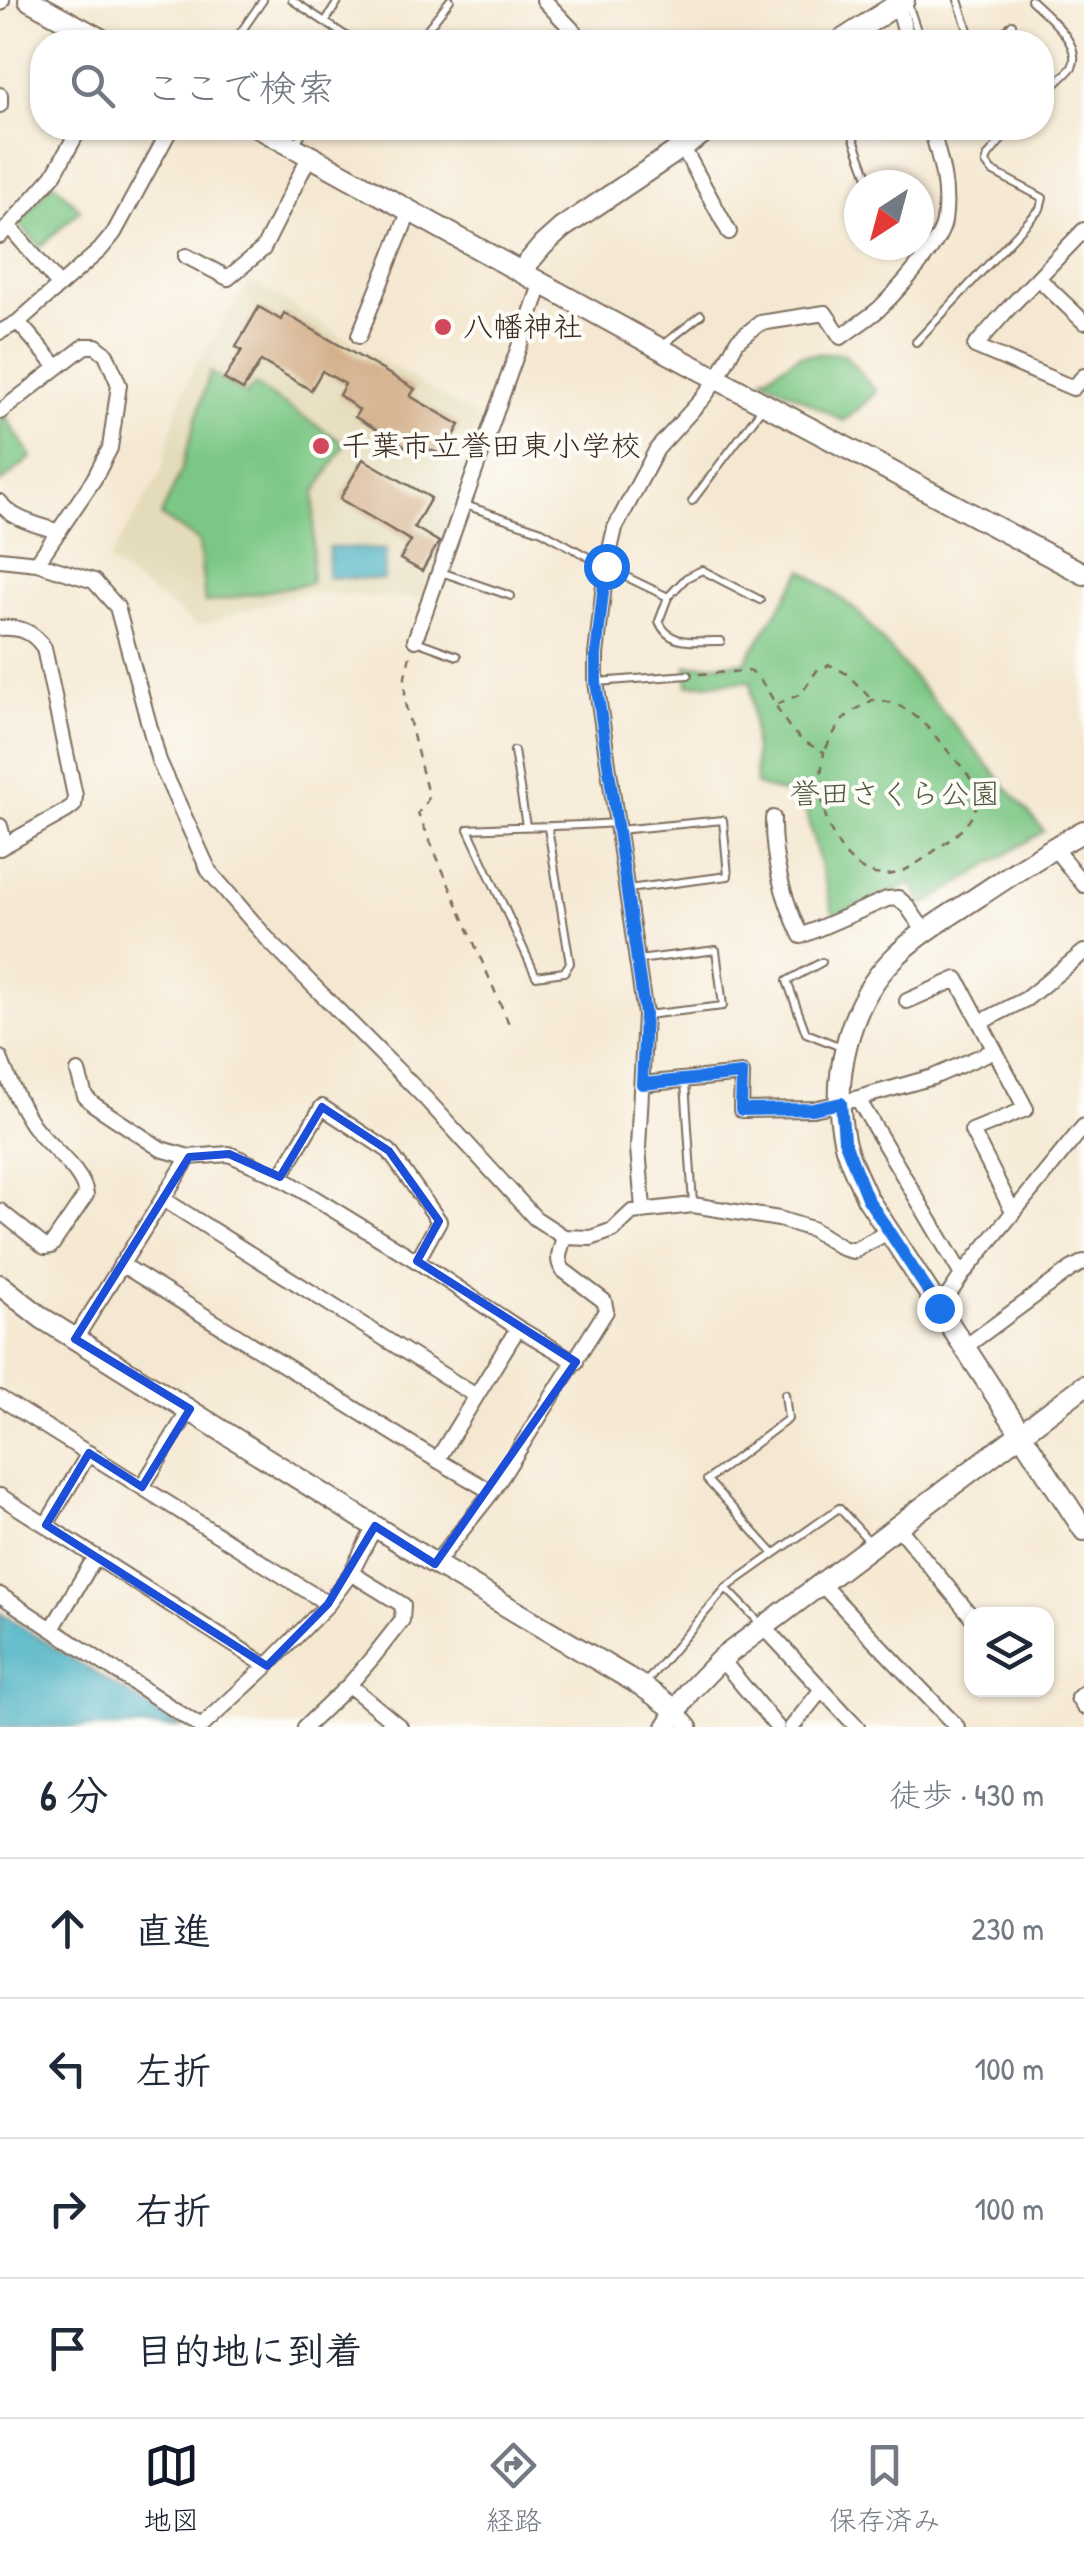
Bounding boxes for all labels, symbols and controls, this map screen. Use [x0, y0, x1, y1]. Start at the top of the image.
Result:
search box [30, 30, 1054, 140]
icon: search [65, 58, 120, 113]
text: ここで検索 [145, 61, 335, 113]
north arrow [844, 170, 934, 260]
place label: 八幡神社 [463, 306, 583, 346]
marker: 八幡神社 [432, 316, 454, 338]
place label: 千葉市立誉田東小学校 [341, 425, 641, 465]
marker: 千葉市立誉田東小学校 [310, 435, 332, 457]
route start [584, 544, 630, 590]
park label: 誉田さくら公園 [790, 773, 1000, 813]
route end [917, 1286, 963, 1332]
map controls [964, 1607, 1054, 1697]
button: layers [964, 1607, 1054, 1697]
text: 6 分 [40, 1766, 108, 1823]
text: 徒歩 · 430 m [889, 1773, 1044, 1816]
icon: ahead [40, 1901, 95, 1956]
text: 直進 [135, 1904, 211, 1956]
text: 230 m [971, 1907, 1044, 1950]
icon: left [40, 2041, 95, 2096]
text: 左折 [135, 2044, 211, 2096]
text: 100 m [975, 2047, 1044, 2090]
icon: right [40, 2181, 95, 2236]
text: 右折 [135, 2184, 211, 2236]
text: 100 m [975, 2187, 1044, 2230]
icon: arrive [40, 2321, 95, 2376]
text: 目的地に到着 [135, 2324, 363, 2376]
tab: 地図 [143, 2438, 199, 2539]
tab: 経路 [486, 2438, 542, 2539]
tab: 保存済み [829, 2438, 941, 2539]

